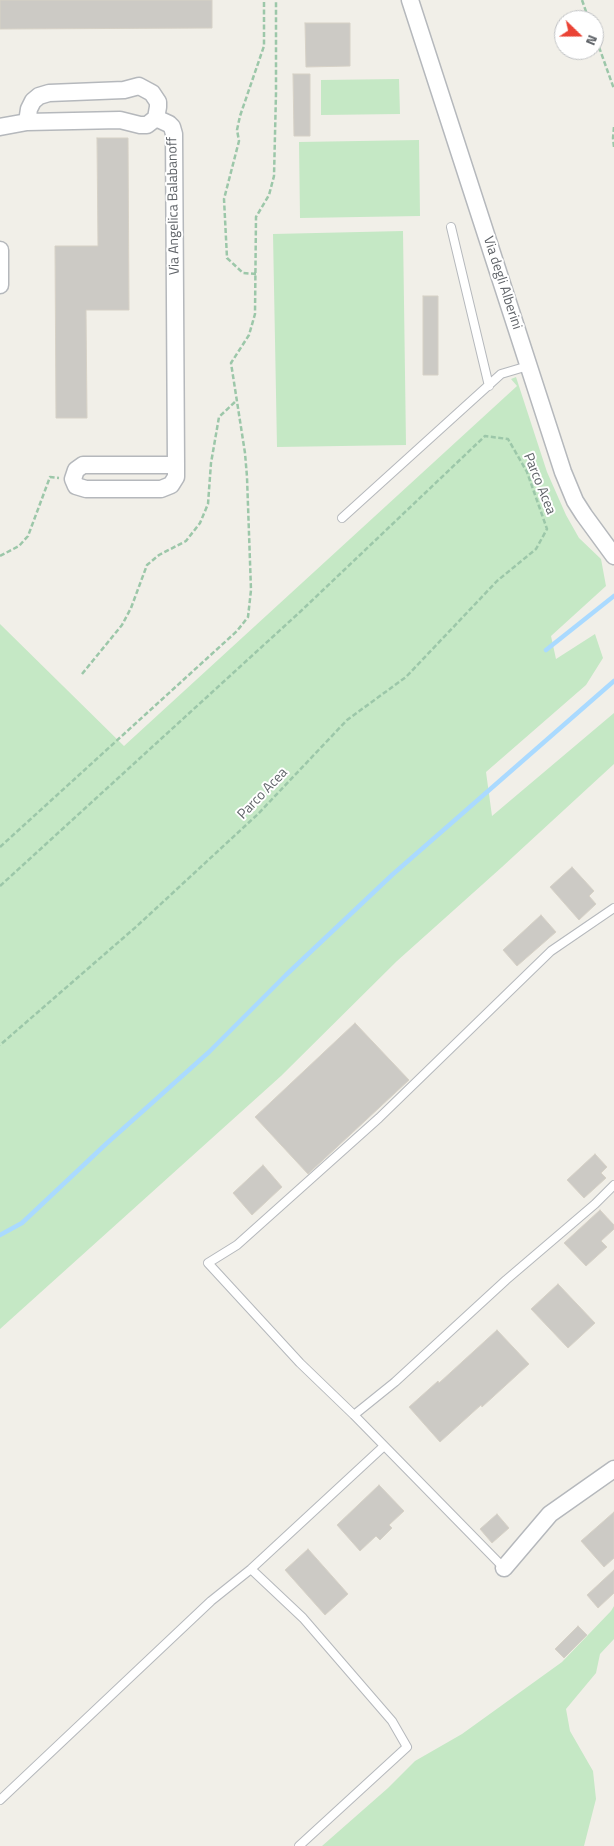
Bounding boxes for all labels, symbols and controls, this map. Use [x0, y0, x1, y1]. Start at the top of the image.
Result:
north arrow [554, 10, 604, 60]
text: N [581, 32, 604, 49]
street label: Via Angelica Balabanoff [164, 137, 184, 275]
street label: Via degli Alberini [479, 234, 525, 332]
street label: Parco Acea [519, 451, 559, 517]
street label: Parco Acea [234, 765, 292, 823]

